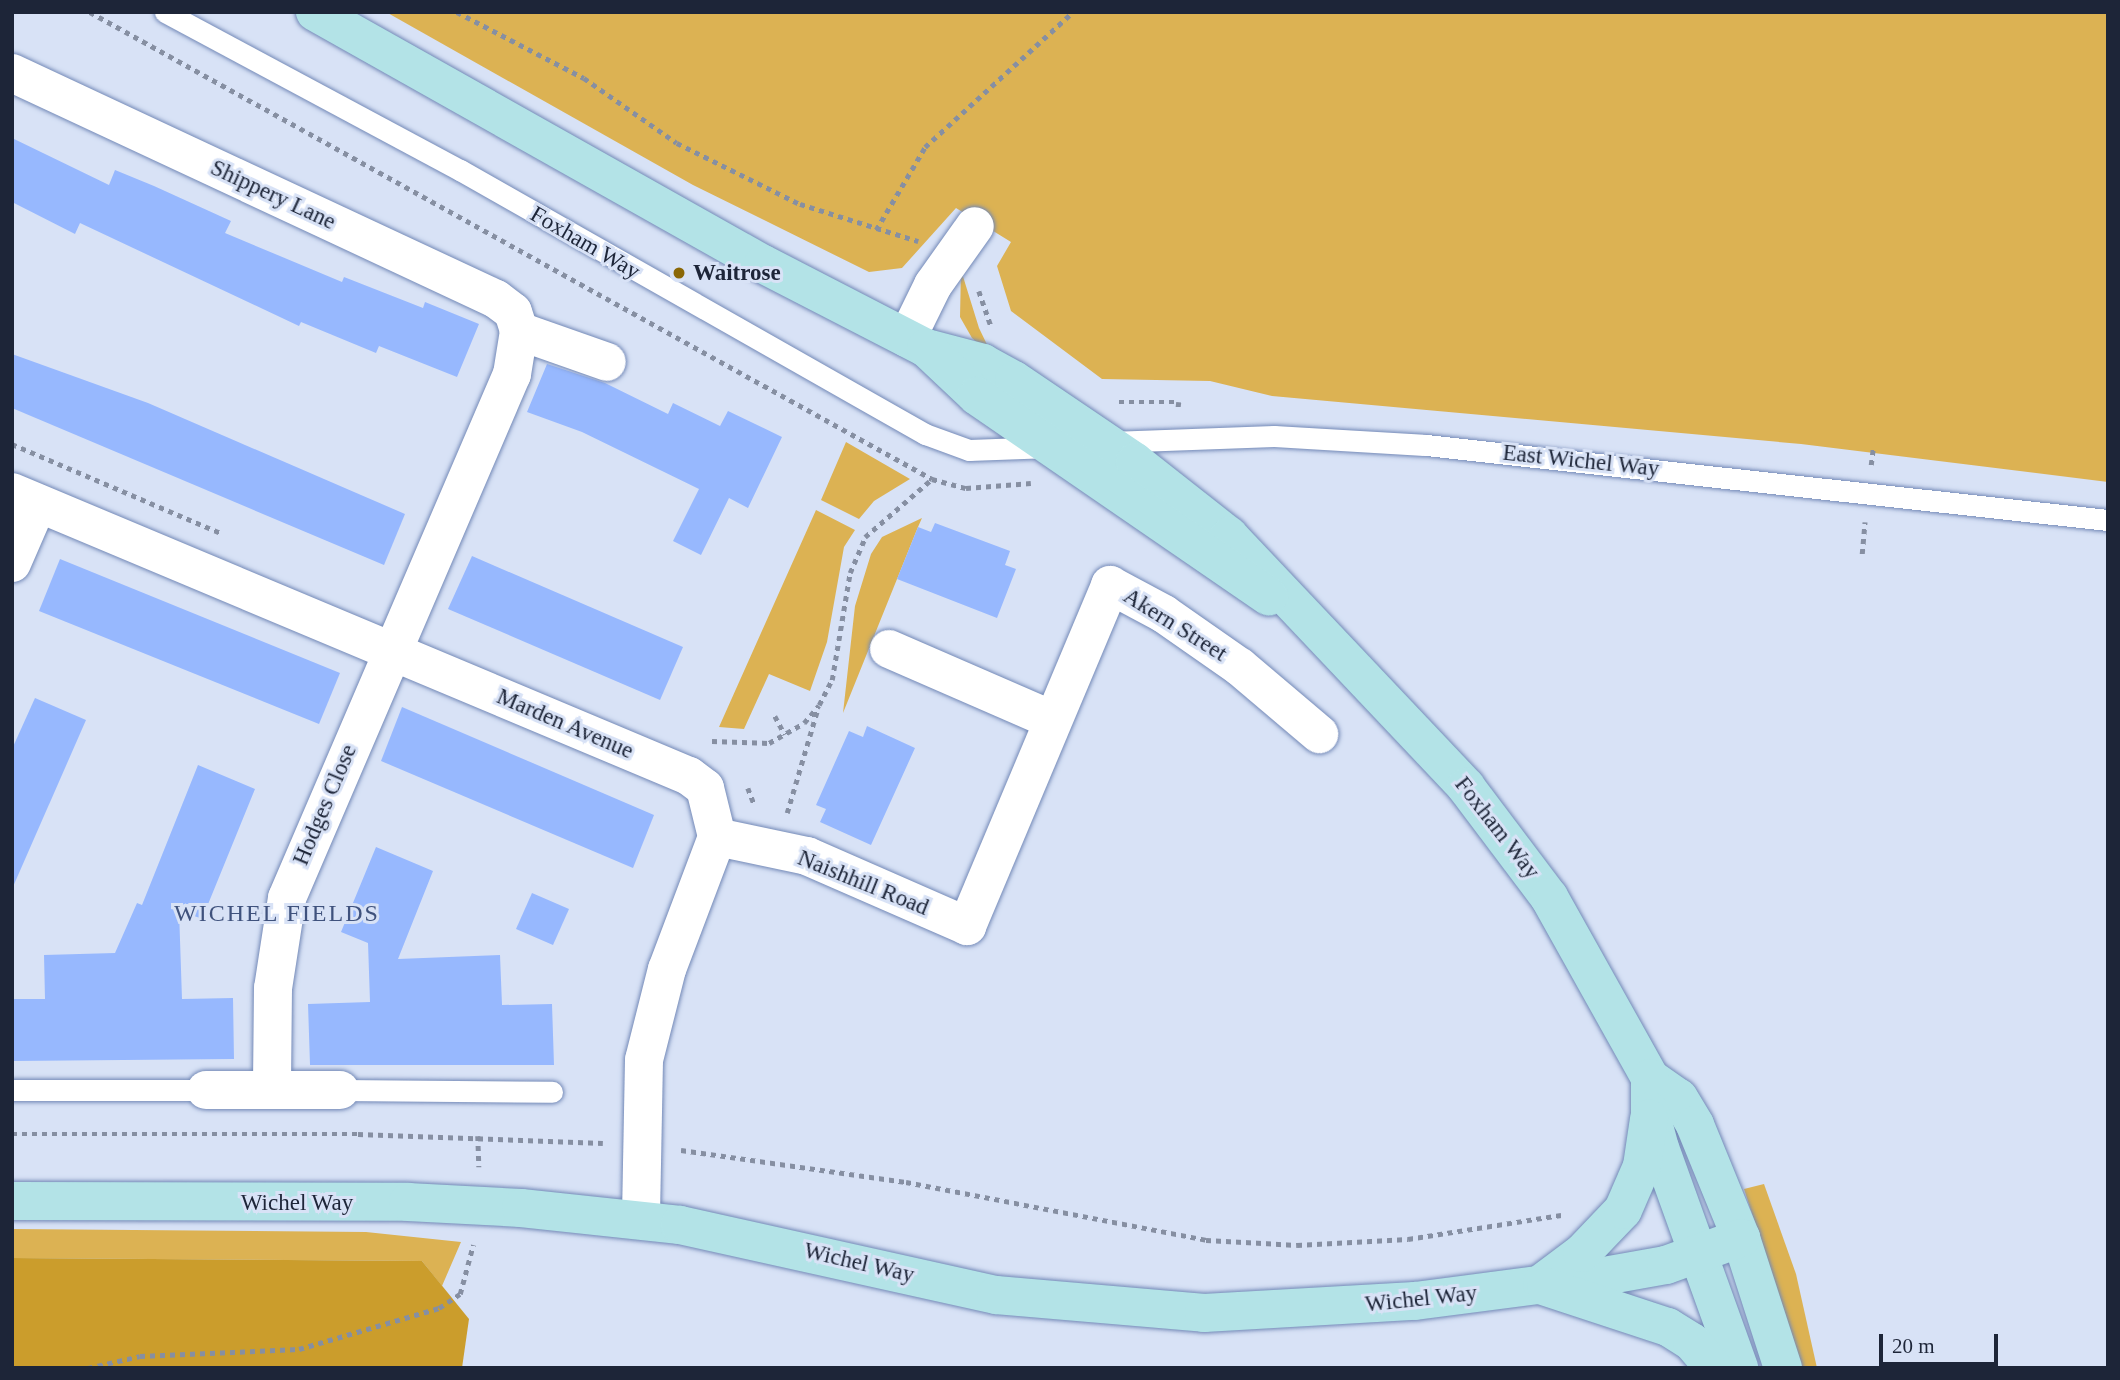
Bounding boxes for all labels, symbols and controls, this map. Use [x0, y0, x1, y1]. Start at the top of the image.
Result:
street label: Shippery Lane [206, 154, 340, 236]
street label: Foxham Way [525, 200, 645, 286]
place label: Waitrose [693, 259, 781, 287]
marker: Waitrose [671, 265, 687, 281]
street label: East Wichel Way [1501, 439, 1661, 483]
street label: Akern Street [1118, 582, 1232, 668]
street label: Marden Avenue [492, 683, 638, 765]
street label: Hodges Close [287, 741, 363, 869]
street label: Foxham Way [1448, 771, 1546, 885]
street label: Naishhill Road [794, 844, 932, 922]
district label: WICHEL FIELDS [175, 900, 379, 928]
street label: Wichel Way [241, 1189, 353, 1217]
street label: Wichel Way [801, 1237, 917, 1289]
street label: Wichel Way [1363, 1279, 1479, 1319]
scale bar [1882, 1320, 2001, 1364]
text: 20 m [1892, 1334, 1935, 1358]

